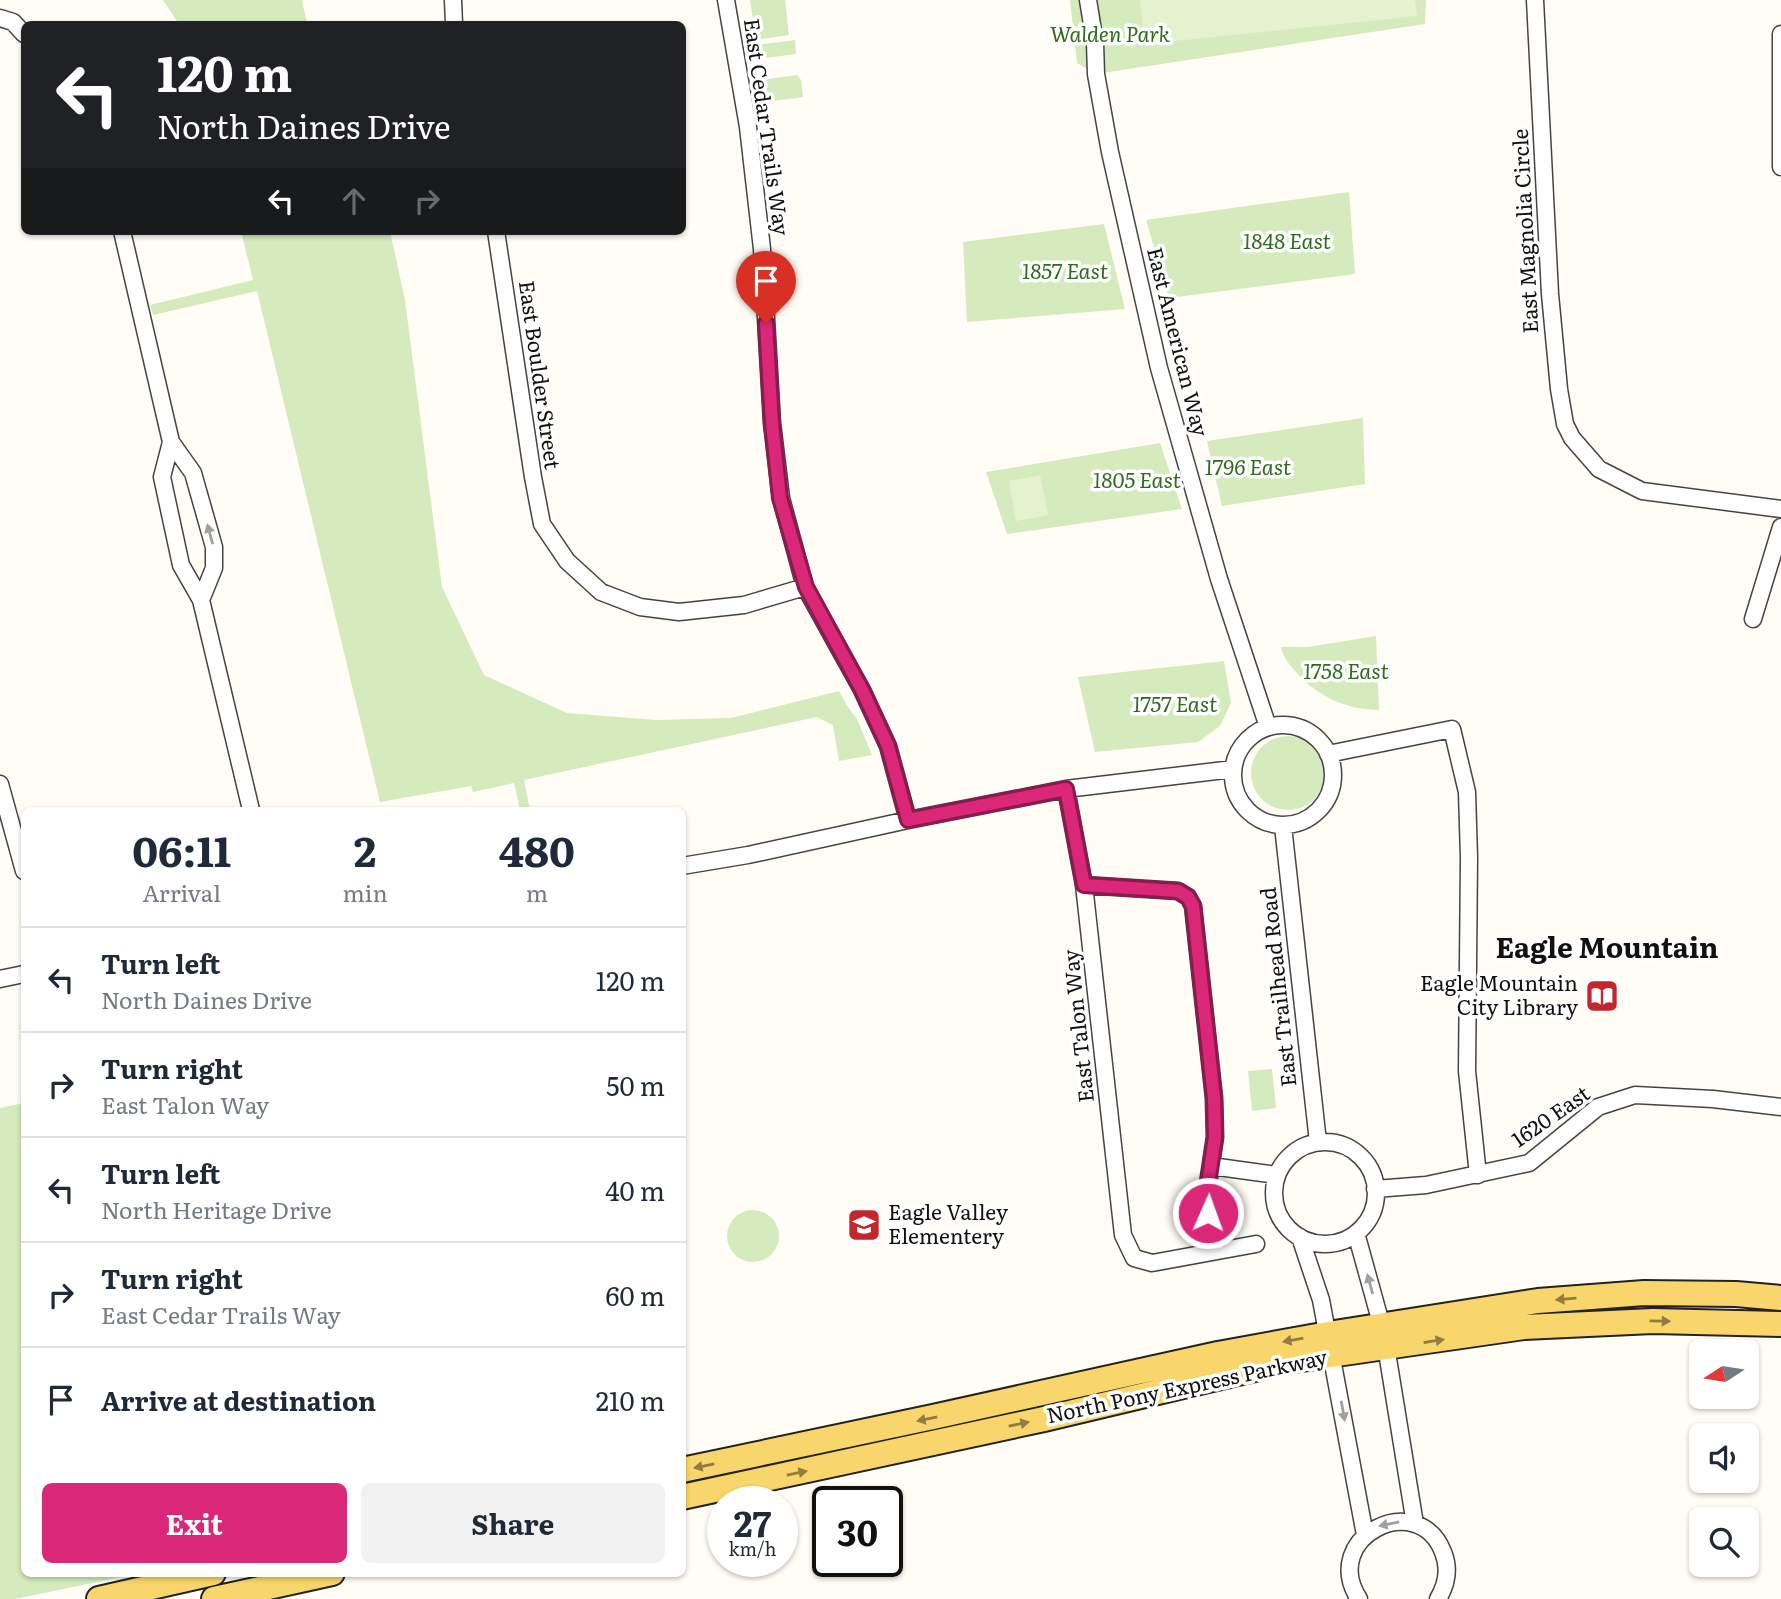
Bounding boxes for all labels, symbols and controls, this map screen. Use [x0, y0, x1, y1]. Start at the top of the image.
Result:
street label: East Cedar Trails Way [738, 16, 799, 238]
park label: Walden Park [1050, 17, 1170, 48]
text: 120 m [157, 34, 292, 107]
icon: left [42, 49, 133, 140]
text: North Daines Drive [157, 101, 451, 149]
street label: East Magnolia Circle [1503, 128, 1544, 334]
icon: left [262, 182, 300, 220]
icon: ahead [335, 182, 373, 220]
icon: right [408, 182, 446, 220]
park label: 1848 East [1243, 224, 1332, 255]
street label: East American Way [1141, 244, 1218, 440]
pin [736, 251, 796, 323]
park label: 1857 East [1022, 254, 1109, 285]
icon: arrive [747, 262, 785, 300]
street label: East Boulder Street [513, 278, 570, 471]
park label: 1796 East [1205, 450, 1292, 481]
park label: 1805 East [1093, 463, 1182, 494]
one-way arrow [204, 523, 215, 545]
park label: 1758 East [1303, 654, 1389, 685]
park label: 1757 East [1133, 687, 1218, 718]
text: 06:11 [132, 818, 231, 880]
text: 2 [354, 818, 376, 880]
text: 480 [499, 818, 575, 880]
text: Arrival [142, 875, 221, 909]
text: min [342, 875, 388, 909]
text: m [526, 875, 548, 909]
street label: East Trailhead Road [1251, 886, 1302, 1089]
district label: Eagle Mountain [1495, 925, 1719, 967]
text: Turn left [101, 943, 220, 982]
street label: East Talon Way [1053, 947, 1100, 1104]
text: 120 m [596, 960, 665, 999]
icon: left [42, 961, 80, 999]
place label: Eagle Mountain City Library [1420, 966, 1579, 1021]
library icon: Eagle Mountain City Library [1583, 977, 1621, 1015]
text: North Daines Drive [101, 982, 312, 1016]
text: Turn right [101, 1048, 243, 1087]
text: 50 m [606, 1065, 665, 1104]
icon: right [42, 1066, 80, 1104]
street label: 1620 East [1504, 1076, 1595, 1153]
text: East Talon Way [101, 1087, 269, 1121]
text: Turn left [101, 1153, 220, 1192]
text: 40 m [605, 1170, 665, 1209]
icon: left [42, 1171, 80, 1209]
position arrow [1171, 1176, 1245, 1250]
text: North Heritage Drive [101, 1192, 332, 1226]
place label: Eagle Valley Elementery [888, 1195, 1009, 1250]
school or university icon: Eagle Valley Elementery [845, 1206, 883, 1244]
text: Turn right [101, 1258, 243, 1297]
one-way arrow [1364, 1272, 1375, 1294]
text: 60 m [606, 1275, 665, 1314]
icon: right [42, 1276, 80, 1314]
one-way arrow [1555, 1294, 1577, 1305]
text: East Cedar Trails Way [101, 1297, 341, 1331]
one-way arrow [1650, 1315, 1672, 1327]
one-way arrow [1282, 1335, 1304, 1346]
one-way arrow [1423, 1335, 1445, 1346]
street label: North Pony Express Parkway [1043, 1339, 1331, 1429]
north arrow [1689, 1339, 1759, 1409]
map controls [1689, 1339, 1759, 1577]
text: Arrive at destination [101, 1380, 376, 1419]
text: 210 m [596, 1380, 665, 1419]
icon: arrive [42, 1381, 80, 1419]
one-way arrow [1338, 1400, 1349, 1422]
one-way arrow [916, 1413, 938, 1424]
one-way arrow [1008, 1419, 1030, 1430]
button: sound [1689, 1423, 1759, 1493]
one-way arrow [693, 1460, 715, 1471]
one-way arrow [786, 1467, 808, 1478]
button: Exit [42, 1483, 347, 1563]
button: Share [361, 1483, 665, 1563]
speed limit sign: 30 [812, 1486, 903, 1577]
text: 27 [734, 1496, 771, 1548]
button: search [1689, 1507, 1759, 1577]
one-way arrow [1378, 1518, 1400, 1529]
text: km/h [729, 1535, 776, 1562]

